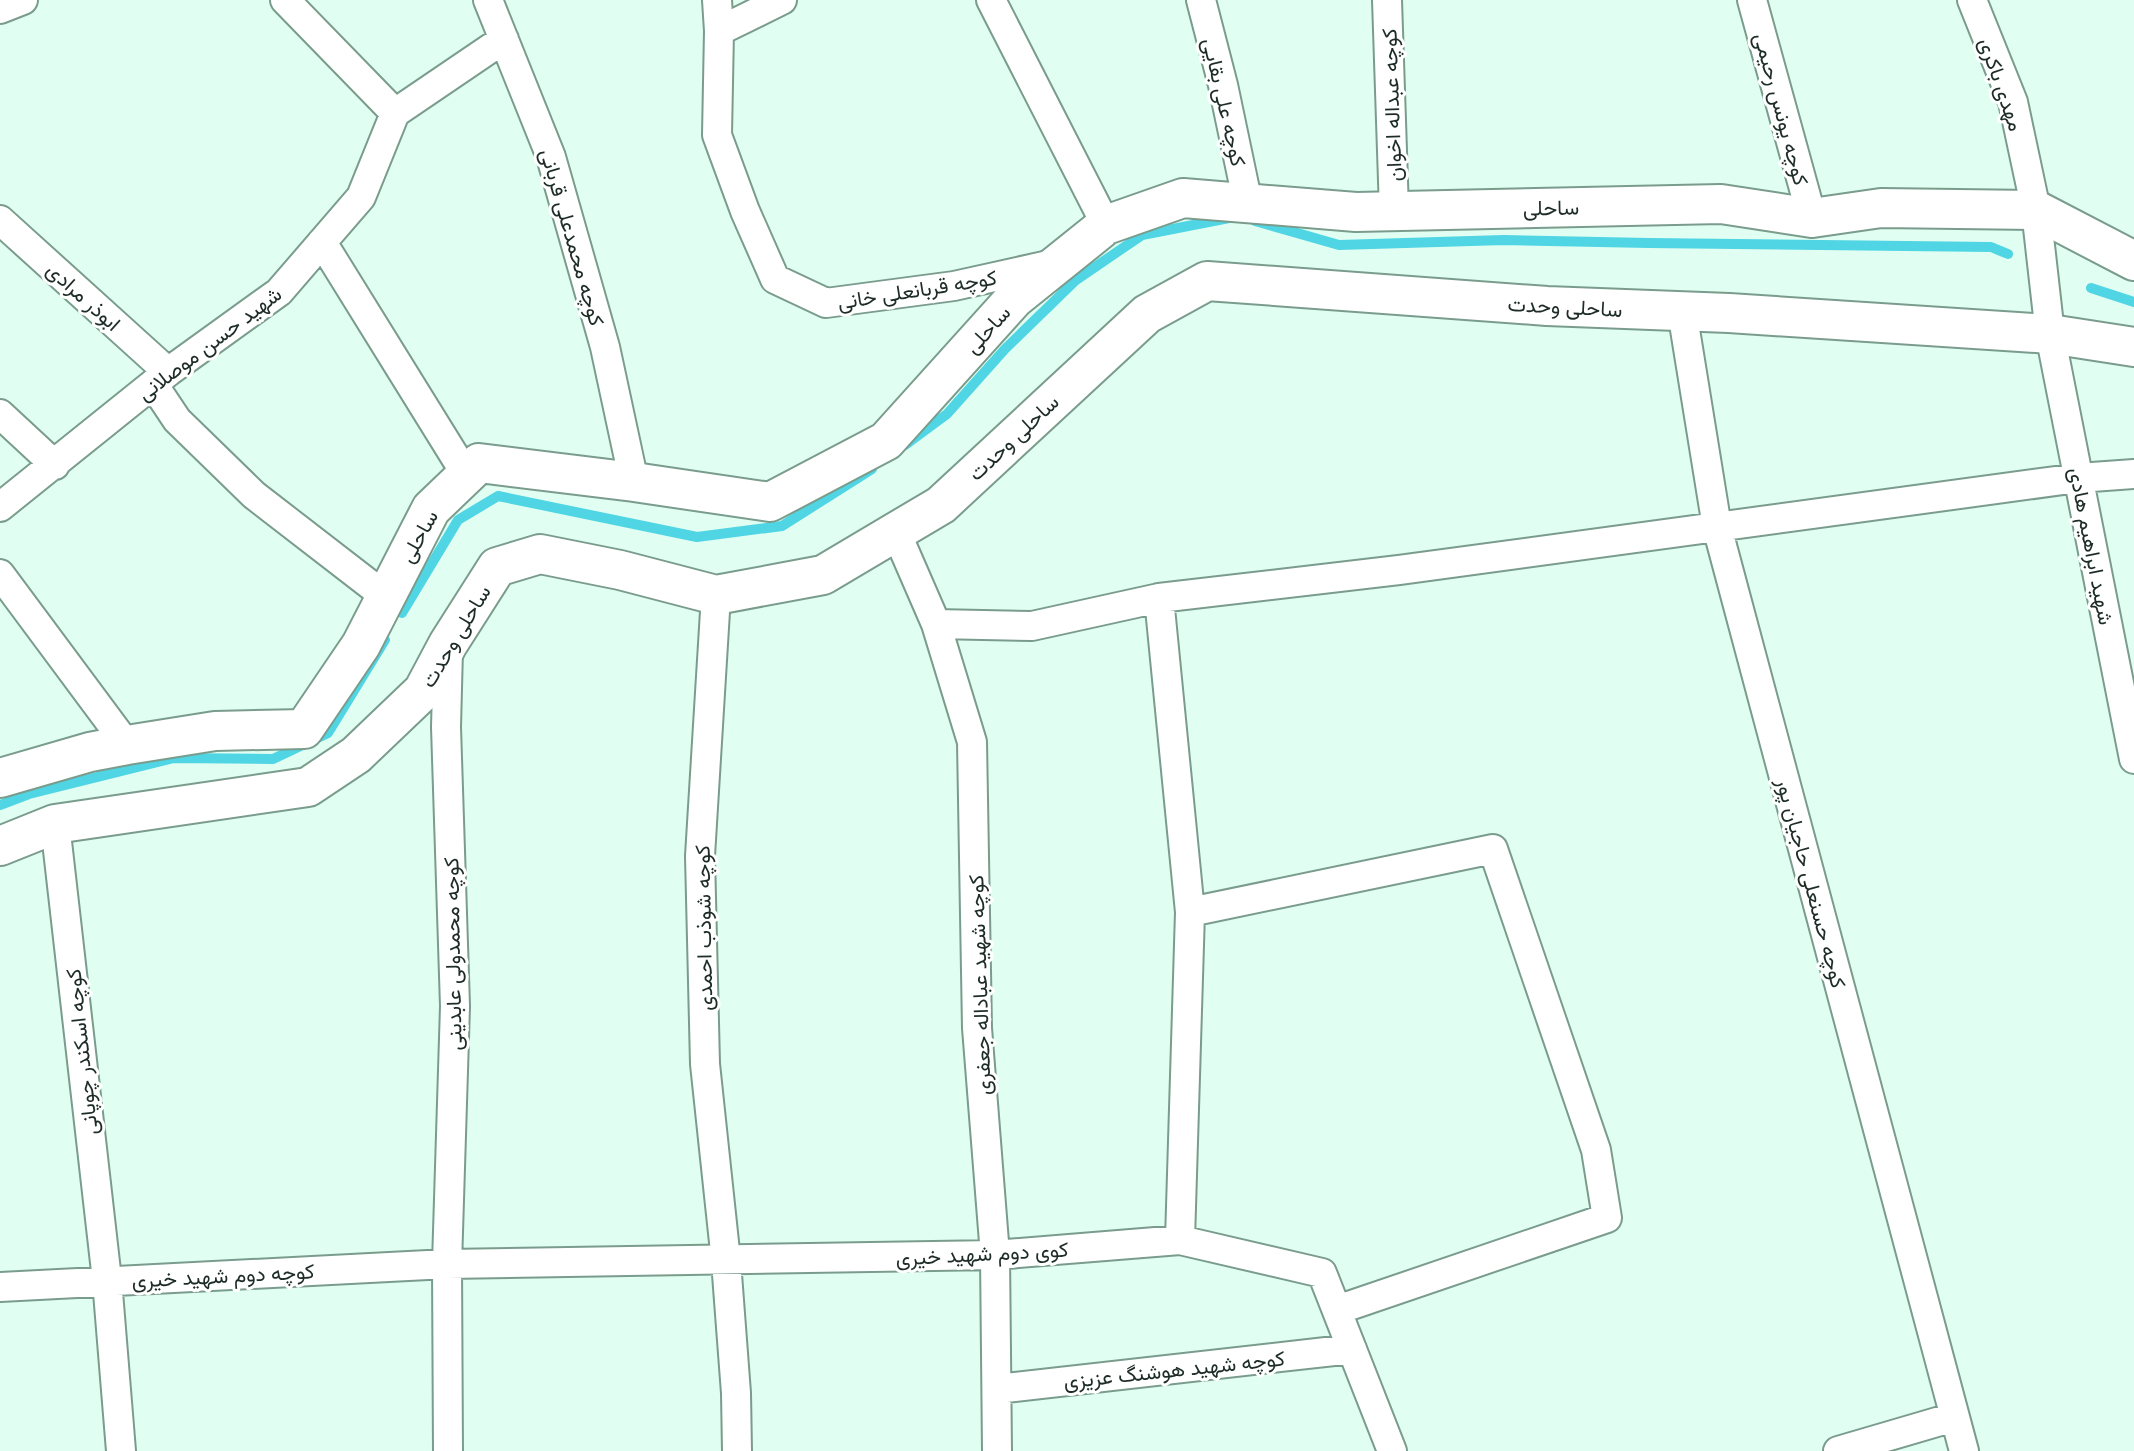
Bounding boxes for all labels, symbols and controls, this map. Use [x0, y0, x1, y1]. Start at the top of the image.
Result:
street label: کوچه عبداله اخوان [1375, 28, 1409, 182]
street label: کوچه یونس رحیمی [1747, 30, 1815, 189]
street label: مهدی باکری [1973, 34, 2030, 134]
street label: کوچه علی بقایی [1196, 35, 1252, 169]
street label: کوچه محمدعلی قربانی [533, 145, 611, 329]
street label: ساحلی [1523, 194, 1579, 220]
street label: ابوذر مرادی [41, 256, 126, 337]
street label: کوچه قربانعلی خانی [835, 264, 999, 316]
street label: شهید حسن موصلانی [132, 280, 287, 407]
street label: ساحلی وحدت [1507, 290, 1623, 323]
street label: ساحلی [958, 299, 1016, 359]
street label: ساحلی وحدت [962, 388, 1065, 486]
street label: شهید ابراهیم هادی [2062, 465, 2120, 627]
street label: ساحلی [393, 505, 443, 567]
street label: ساحلی وحدت [414, 580, 497, 692]
street label: کوچه حسنعلی حاجیان پور [1769, 774, 1853, 991]
street label: کوچه شوذب احمدی [689, 845, 719, 1011]
street label: کوچه محمدولی عابدینی [437, 857, 469, 1051]
street label: کوچه شهید عباداله جعفری [962, 874, 998, 1096]
street label: کوچه اسکندر چوپانی [59, 967, 105, 1137]
street label: کوی دوم شهید خیری [895, 1235, 1069, 1273]
street label: کوچه دوم شهید خیری [131, 1257, 315, 1295]
street label: کوچه شهید هوشنگ عزیزی [1062, 1344, 1286, 1396]

